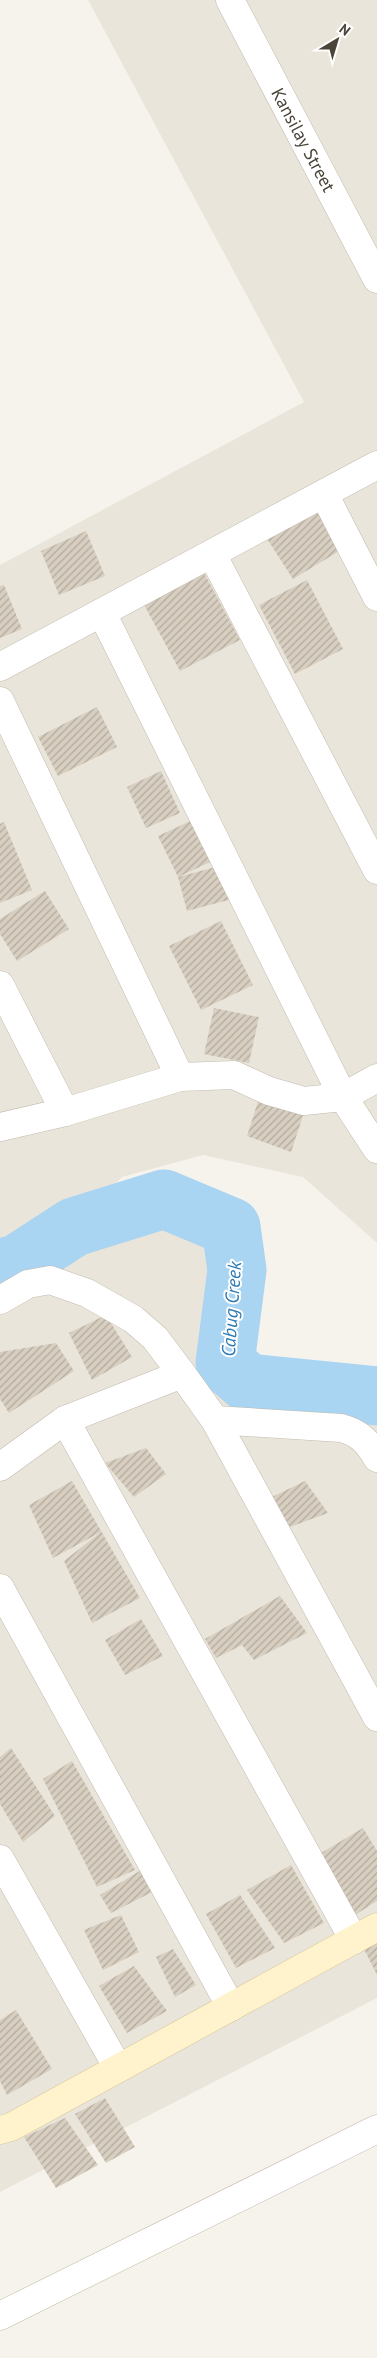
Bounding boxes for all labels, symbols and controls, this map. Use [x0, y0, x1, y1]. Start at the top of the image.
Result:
north arrow [312, 15, 362, 65]
text: N [336, 20, 354, 40]
street label: Kansilay Street [266, 84, 340, 196]
water label: Cabug Creek [216, 1259, 246, 1357]

